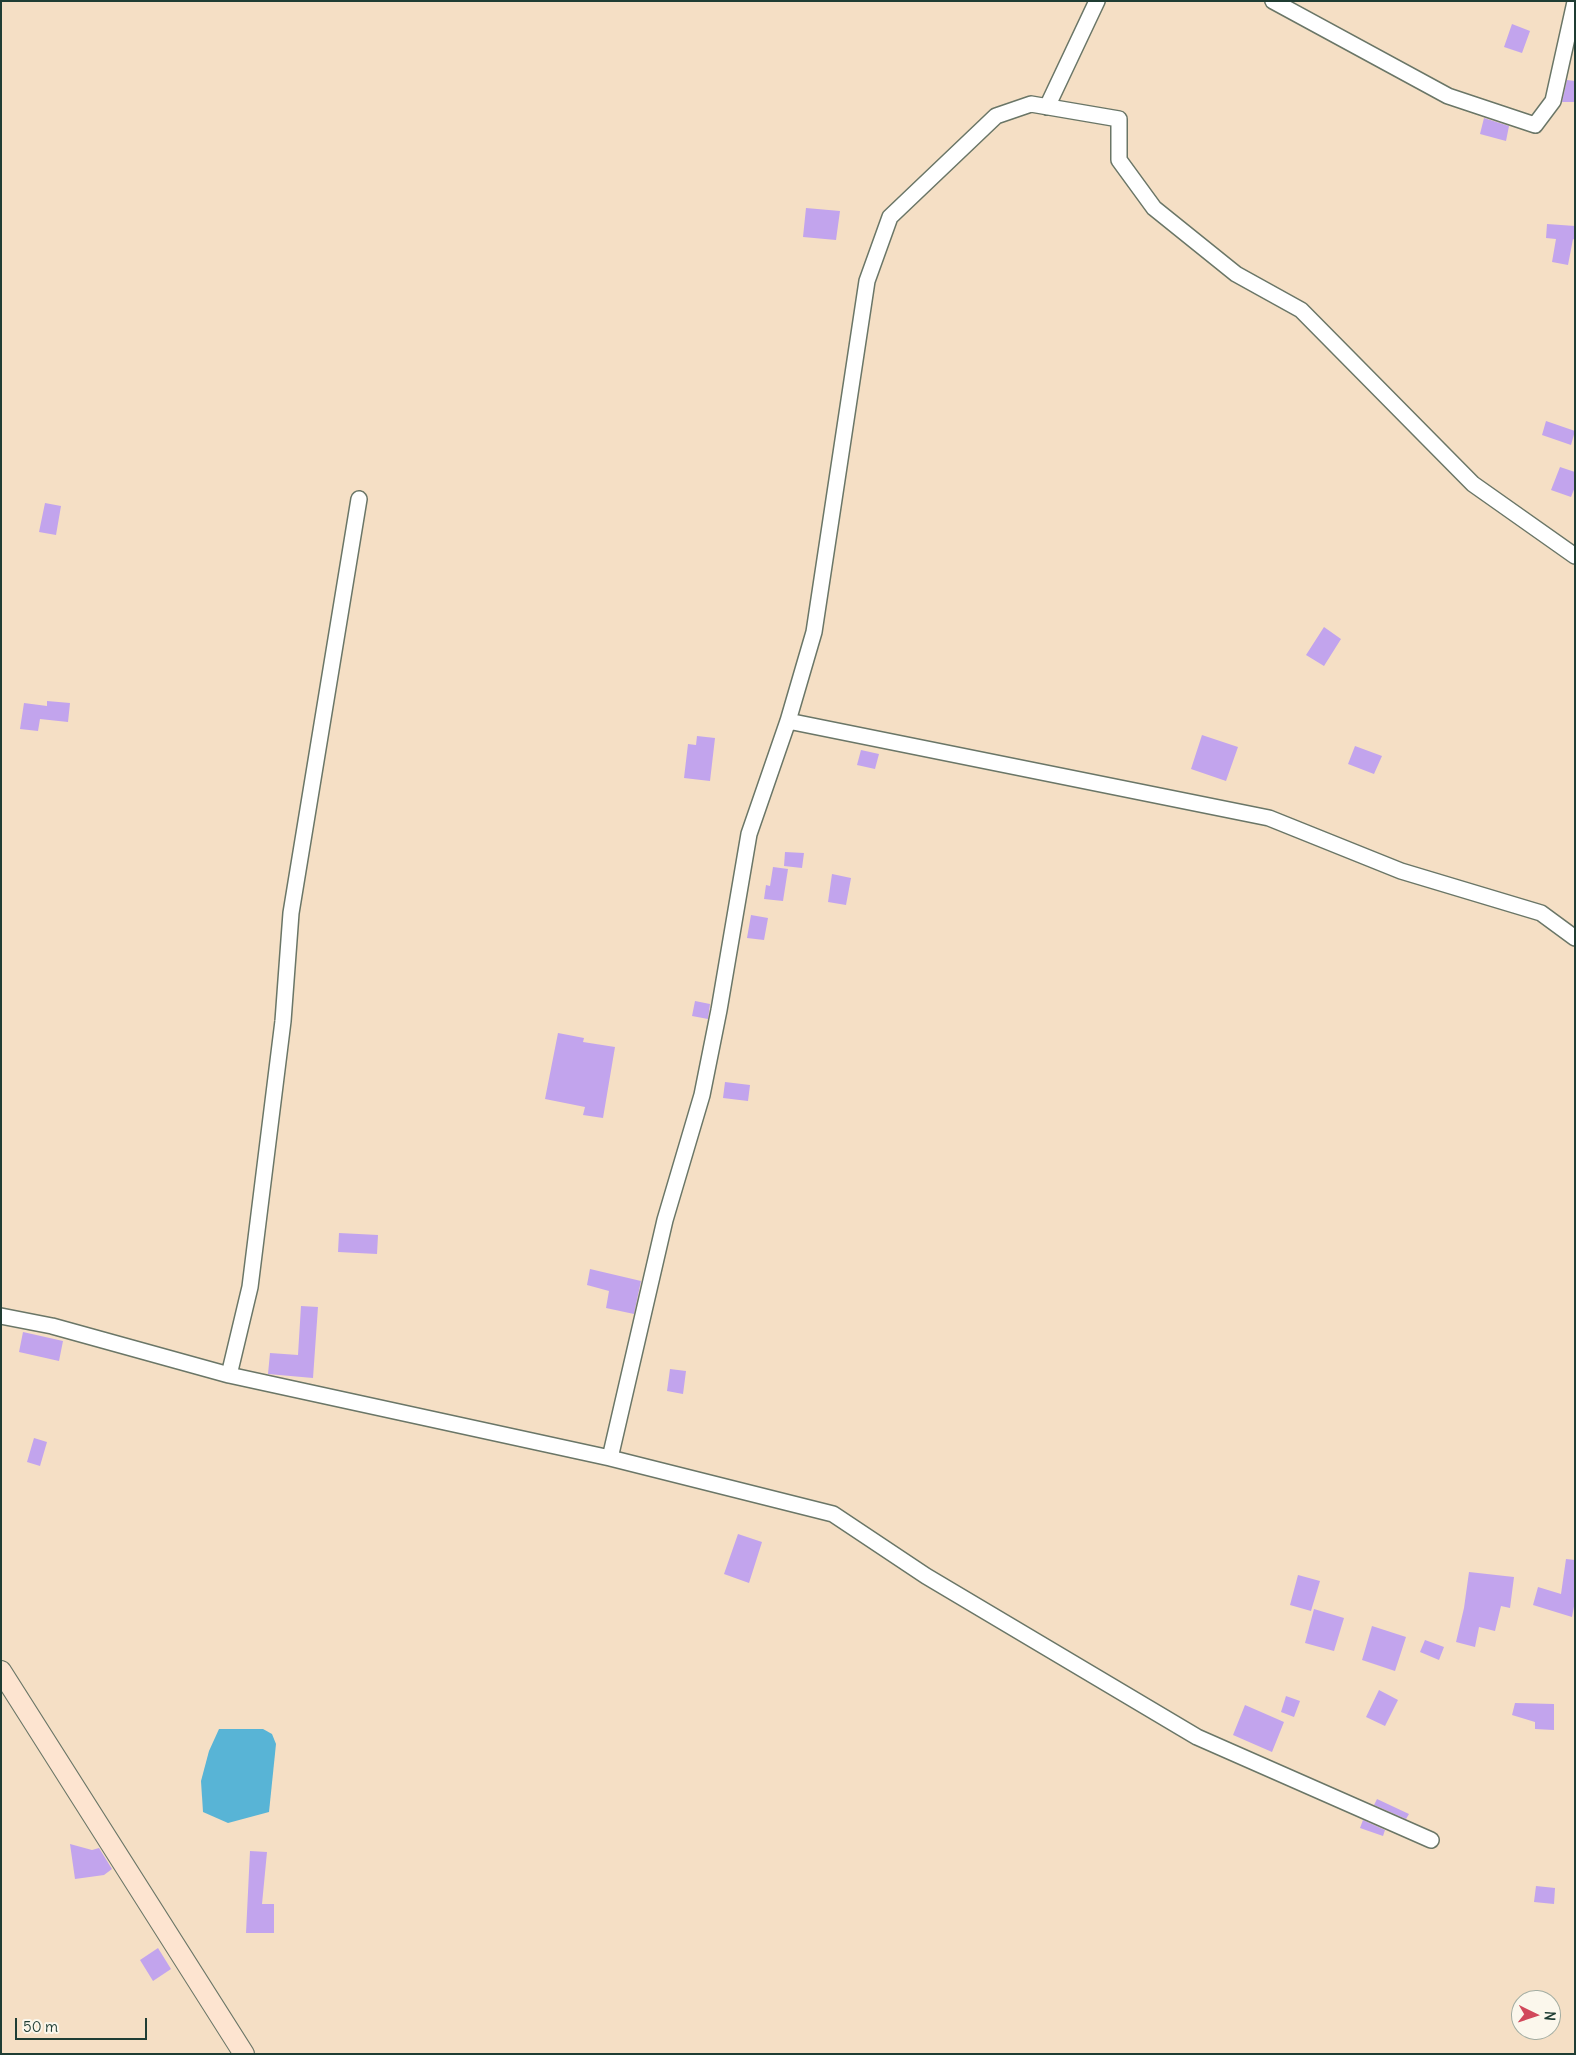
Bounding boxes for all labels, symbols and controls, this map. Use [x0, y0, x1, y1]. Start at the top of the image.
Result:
north arrow [1511, 1990, 1561, 2040]
scale bar [18, 2008, 150, 2040]
text: N [1541, 2011, 1559, 2021]
text: 50 m [23, 2017, 58, 2036]

